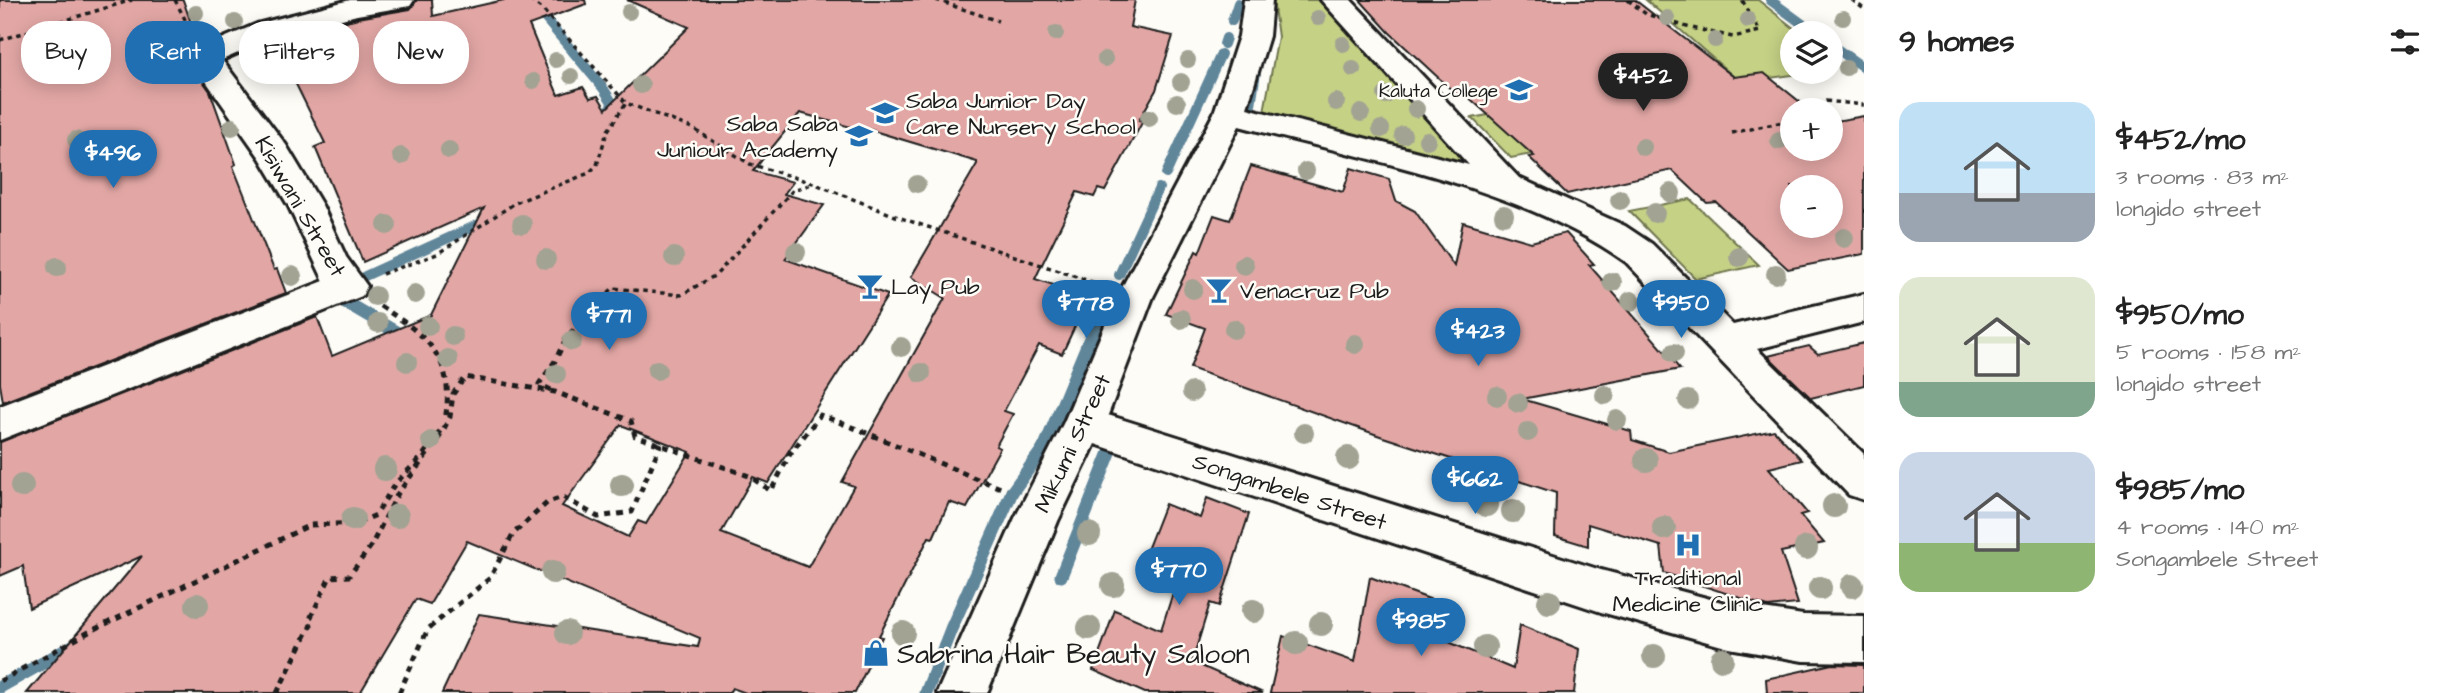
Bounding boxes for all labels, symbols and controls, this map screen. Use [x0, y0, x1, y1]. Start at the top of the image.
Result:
chip: Buy [21, 21, 111, 84]
chip: Rent [125, 21, 225, 84]
chip: Filters [239, 21, 359, 84]
chip: New [373, 21, 469, 84]
map controls [1780, 21, 1843, 238]
button: layers [1780, 21, 1843, 84]
text: 9 homes [1899, 21, 2014, 63]
icon: filters [2386, 23, 2424, 61]
pin: $452 [1602, 54, 1684, 113]
text: $452 [1614, 60, 1672, 92]
school or university icon: Kaluta College [1504, 75, 1534, 105]
place label: Kaluta College [1379, 78, 1498, 106]
place label: Saba Jumior Day Care Nursery School [906, 85, 1136, 144]
school or university icon: Saba Jumior Day Care Nursery School [870, 98, 900, 128]
button: + [1780, 98, 1843, 161]
place label: Saba Saba Juniour Academy [657, 108, 838, 167]
text: $452/mo [2116, 119, 2245, 161]
school or university icon: Saba Saba Juniour Academy [844, 121, 874, 151]
pin: $496 [72, 130, 154, 190]
street label: Kisiwani Street [247, 130, 354, 283]
icon: home [1955, 130, 2039, 214]
text: $496 [85, 137, 141, 169]
text: 3 rooms · 83 m² [2116, 161, 2289, 193]
button: − [1780, 175, 1843, 238]
text: longido street [2116, 193, 2261, 225]
bar icon: Lay Pub [855, 271, 885, 301]
place label: Lay Pub [891, 271, 980, 304]
bar icon: Venacruz Pub [1204, 275, 1234, 305]
place label: Venacruz Pub [1240, 275, 1389, 307]
pin: $778 [1045, 280, 1127, 340]
pin: $950 [1640, 280, 1722, 340]
text: $778 [1058, 287, 1114, 319]
text: $950 [1653, 287, 1709, 319]
pin: $771 [568, 292, 650, 352]
text: $950/mo [2116, 294, 2244, 336]
text: $771 [587, 299, 631, 331]
icon: home [1955, 305, 2039, 389]
pin: $423 [1437, 308, 1519, 368]
text: $423 [1451, 315, 1505, 347]
text: 5 rooms · 158 m² [2116, 336, 2301, 368]
street label: Mikumi Street [1027, 368, 1119, 518]
text: longido street [2116, 368, 2261, 400]
street label: Songambele Street [1188, 445, 1391, 540]
pin: $662 [1434, 456, 1516, 516]
text: $662 [1448, 463, 1502, 495]
text: $985/mo [2116, 469, 2244, 511]
icon: home [1955, 480, 2039, 564]
text: 4 rooms · 140 m² [2116, 511, 2299, 543]
hospital icon: Traditional Medicine Clinic [1673, 530, 1703, 560]
text: Songambele Street [2116, 543, 2318, 575]
pin: $770 [1138, 548, 1220, 607]
text: $770 [1151, 554, 1207, 586]
place label: Traditional Medicine Clinic [1613, 562, 1763, 620]
pin: $985 [1380, 598, 1462, 658]
text: $985 [1392, 605, 1450, 637]
place label: Sabrina Hair Beauty Saloon [897, 635, 1250, 676]
shop icon: Sabrina Hair Beauty Saloon [861, 638, 891, 668]

